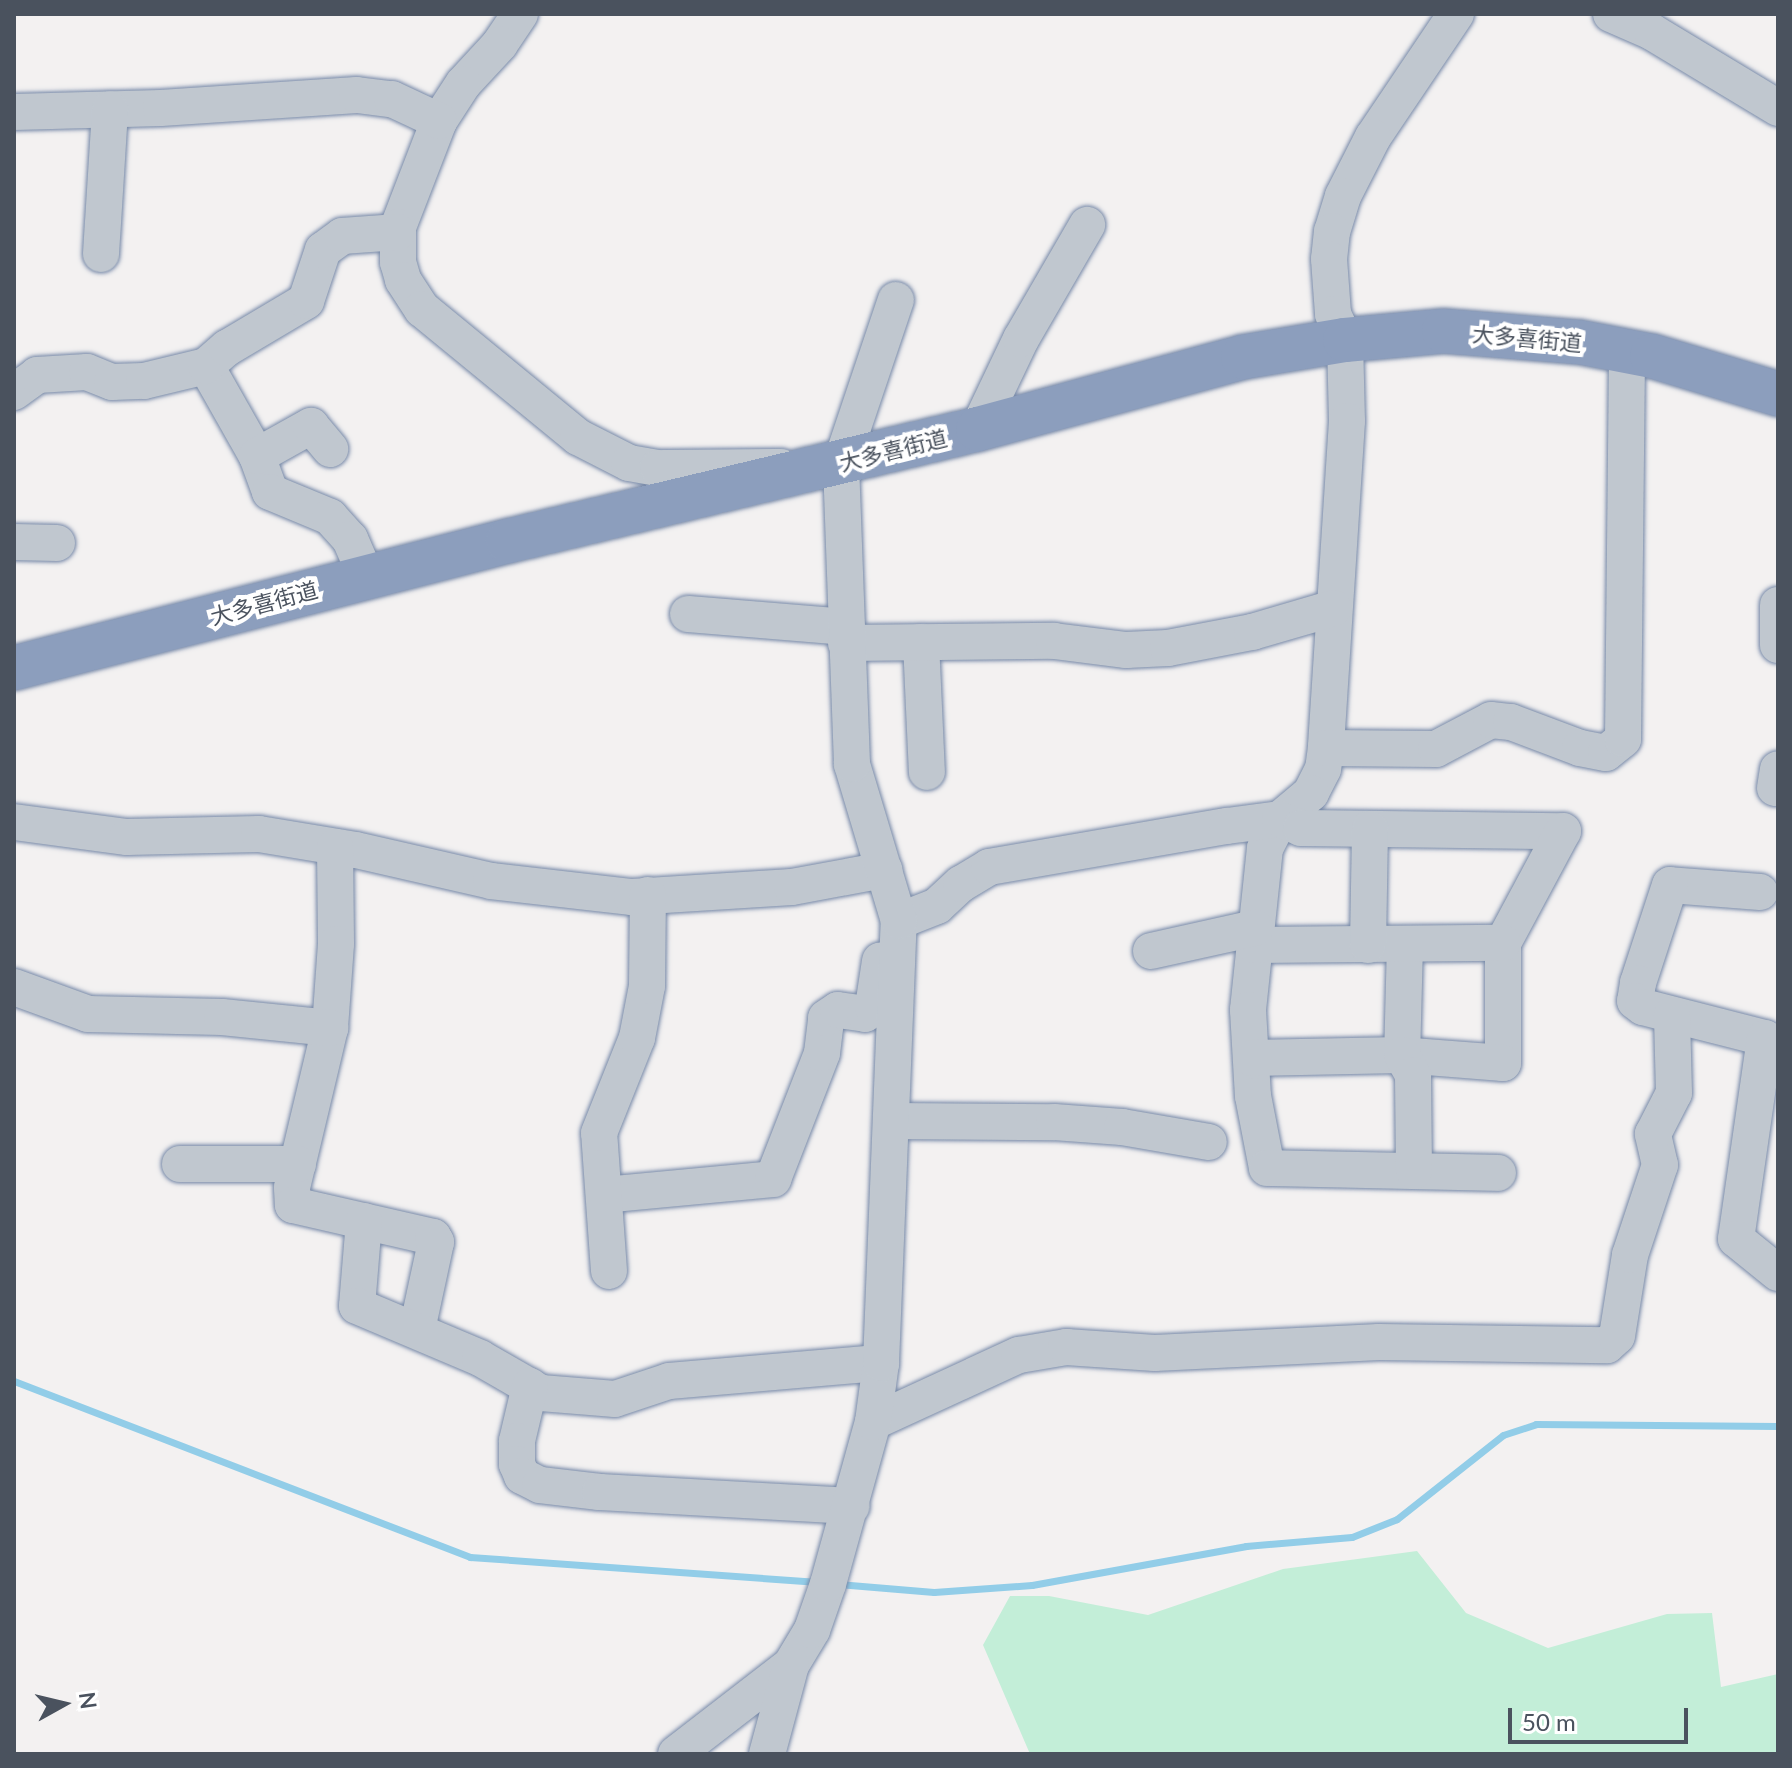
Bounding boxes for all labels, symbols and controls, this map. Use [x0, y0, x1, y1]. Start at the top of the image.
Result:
street label: 大多喜街道 [1471, 320, 1583, 356]
street label: 大多喜街道 [836, 424, 950, 476]
street label: 大多喜街道 [207, 576, 321, 630]
north arrow [24, 1664, 104, 1744]
text: N [74, 1690, 103, 1711]
scale bar [1512, 1692, 1692, 1742]
text: 50 m [1522, 1707, 1576, 1736]

